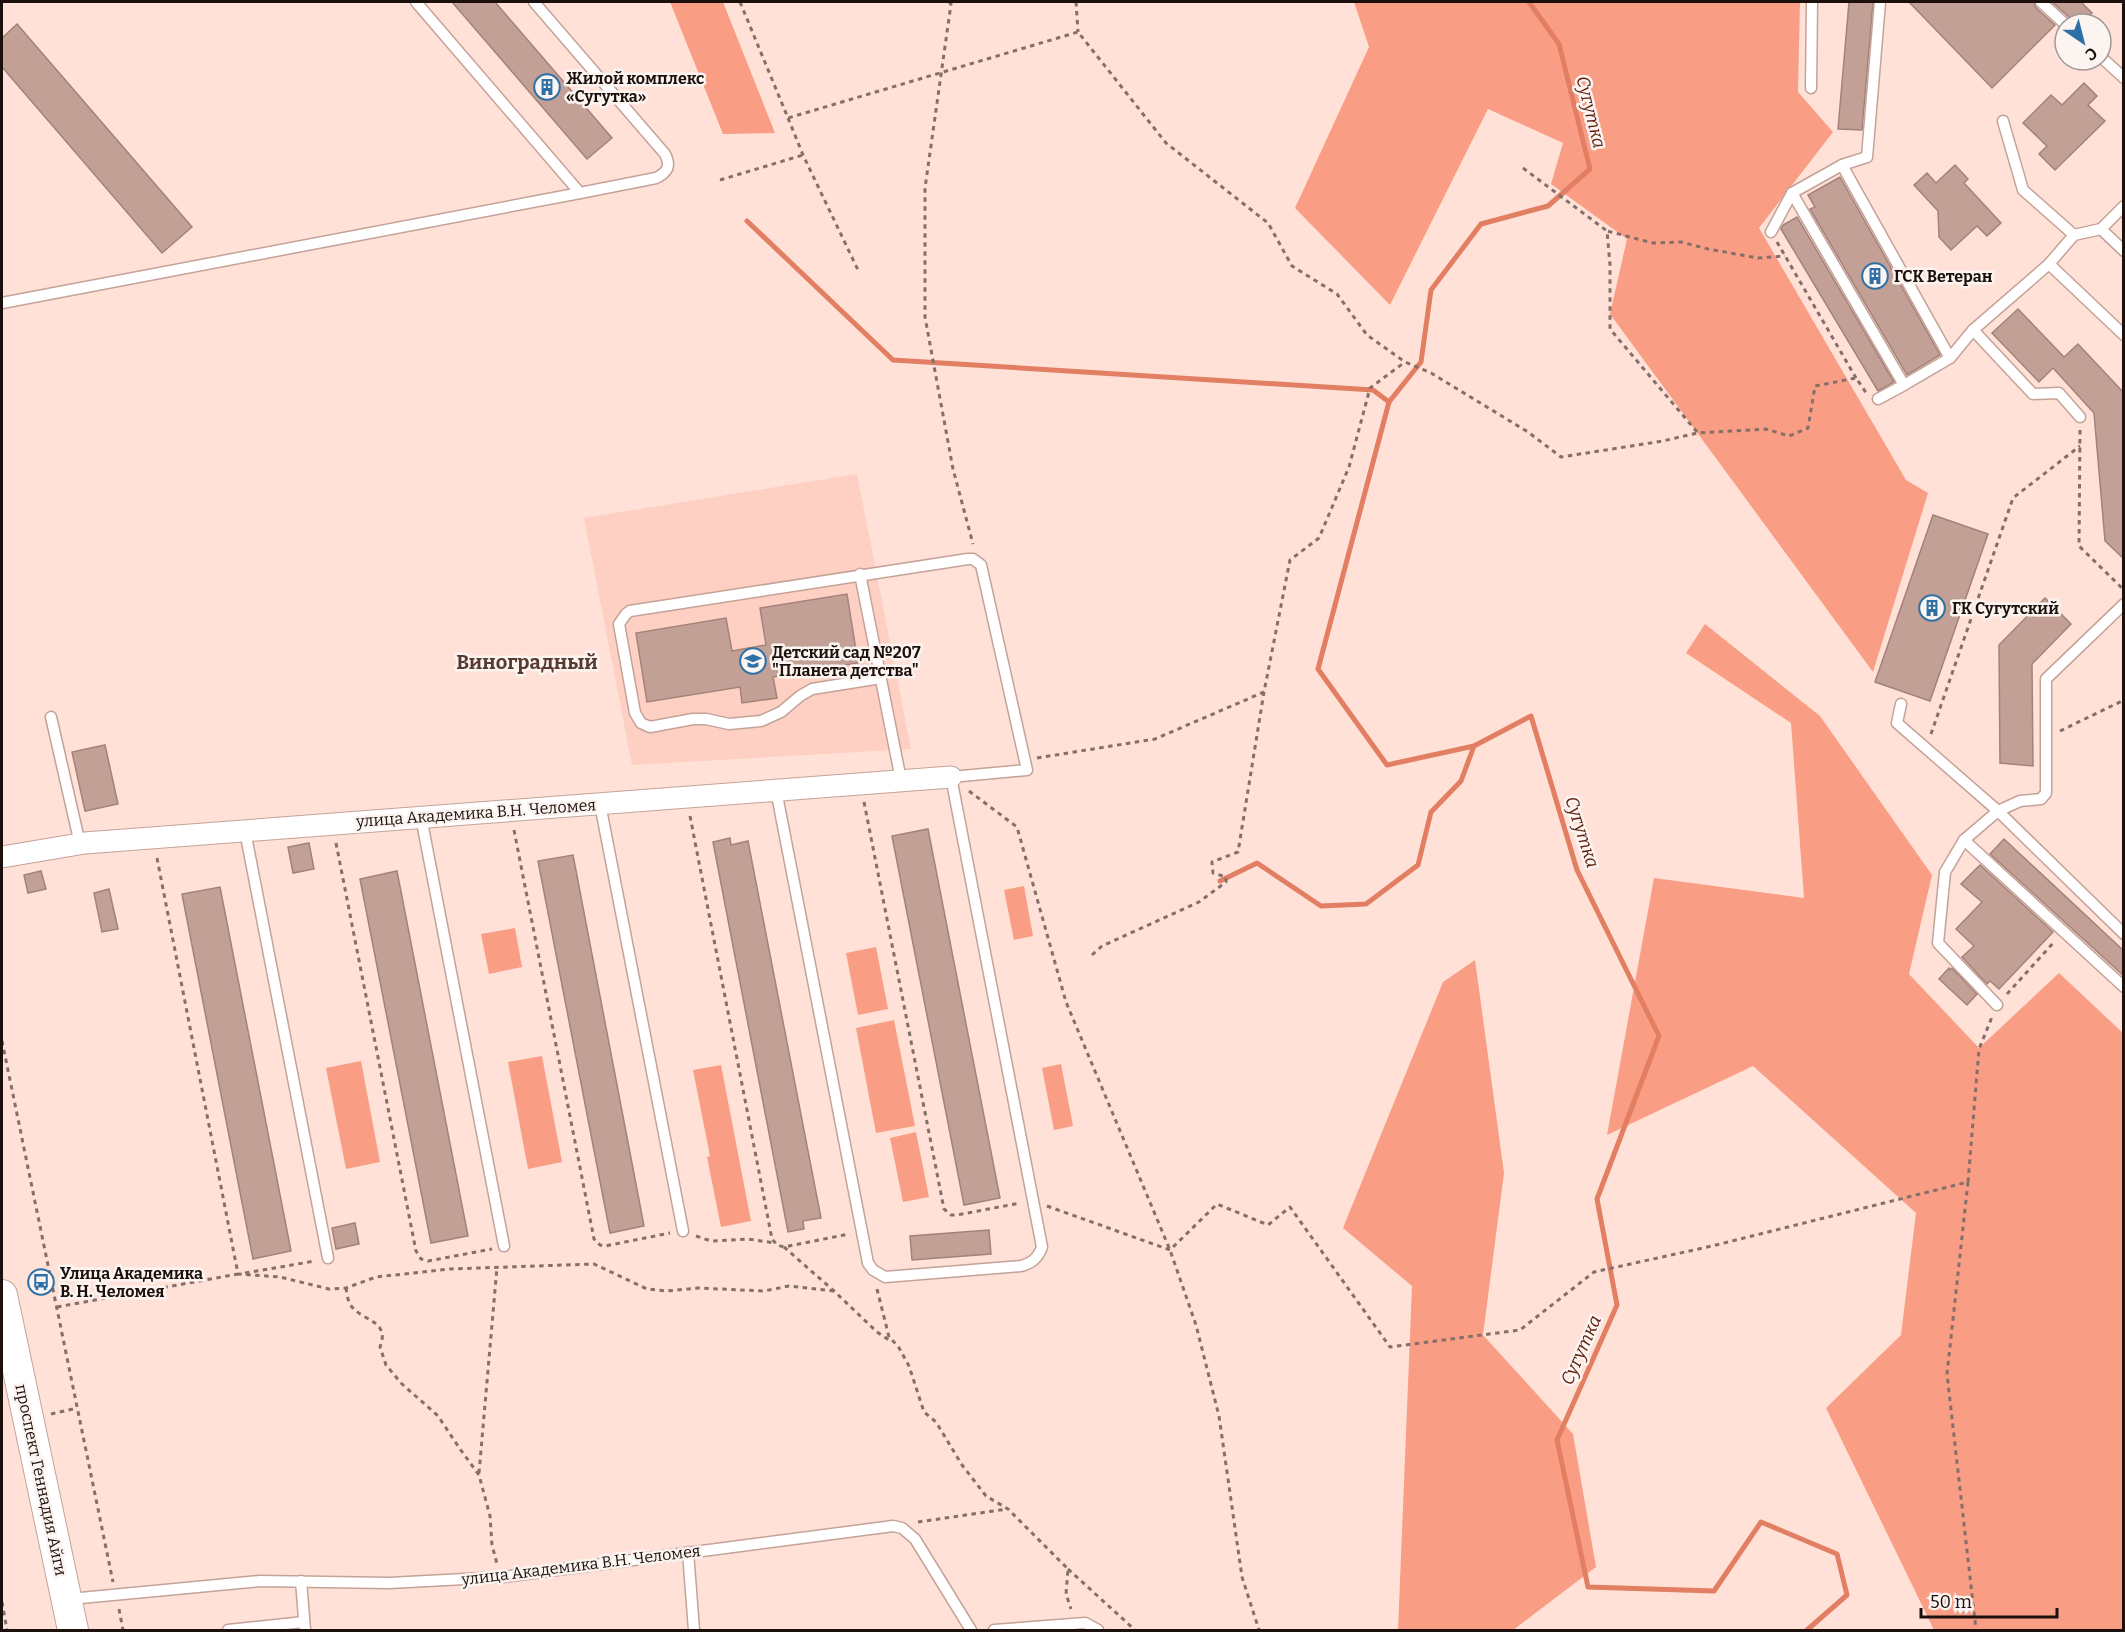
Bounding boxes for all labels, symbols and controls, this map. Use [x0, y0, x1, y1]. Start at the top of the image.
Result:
north arrow [2053, 12, 2113, 72]
text: С [2082, 43, 2101, 65]
place label: Жилой комплекс «Сугутка» [566, 69, 704, 106]
building icon: Жилой комплекс «Сугутка» [532, 72, 562, 102]
water label: Сугутка [1571, 74, 1611, 150]
building icon: ГСК Ветеран [1860, 261, 1890, 291]
place label: ГСК Ветеран [1894, 267, 1993, 286]
building icon: ГК Сугутский [1917, 593, 1947, 623]
place label: ГК Сугутский [1952, 599, 2059, 618]
place label: Детский сад №207 "Планета детства" [772, 643, 921, 680]
school or university icon: Детский сад №207 "Планета детства" [738, 646, 768, 676]
district label: Виноградный [456, 650, 598, 674]
water label: Сугутка [1560, 794, 1604, 870]
street label: улица Академика В.Н. Челомея [354, 795, 597, 831]
place label: Улица Академика В. Н. Челомея [60, 1264, 203, 1301]
bus stop icon: Улица Академика В. Н. Челомея [26, 1267, 56, 1297]
water label: Сугутка [1556, 1312, 1606, 1388]
street label: проспект Геннадия Айги [11, 1382, 71, 1578]
street label: улица Академика В.Н. Челомея [459, 1541, 702, 1589]
scale bar [1921, 1581, 2058, 1619]
text: 50 m [1930, 1591, 1972, 1613]

